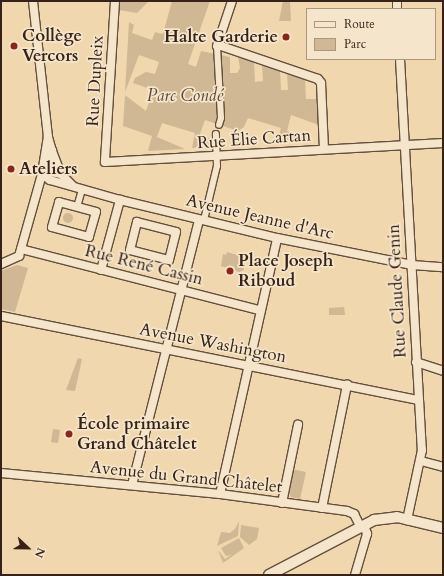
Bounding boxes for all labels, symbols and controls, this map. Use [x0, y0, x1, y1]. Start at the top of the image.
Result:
legend [306, 8, 436, 60]
text: Route [344, 16, 375, 32]
place label: Collège Vercors [22, 26, 82, 66]
place label: Halte Garderie [164, 27, 278, 47]
marker: Halte Garderie [281, 32, 291, 42]
street label: Rue Dupleix [82, 35, 108, 127]
text: Parc [344, 36, 366, 52]
marker: Collège Vercors [9, 41, 19, 51]
park label: Parc Condé [147, 86, 223, 106]
street label: Rue Élie Cartan [196, 125, 312, 153]
place label: Ateliers [19, 159, 77, 179]
marker: Ateliers [6, 164, 16, 174]
street label: Avenue Jeanne d'Arc [184, 190, 336, 244]
street label: Rue Claude Genin [383, 224, 411, 358]
street label: Rue René Cassin [83, 240, 205, 290]
place label: Place Joseph Riboud [238, 251, 333, 291]
marker: Place Joseph Riboud [225, 266, 235, 276]
street label: Avenue Washington [138, 319, 288, 367]
place label: École primaire Grand Châtelet [77, 414, 197, 454]
marker: École primaire Grand Châtelet [64, 429, 74, 439]
street label: Avenue du Grand Châtelet [89, 457, 283, 497]
north arrow [8, 528, 48, 568]
text: N [31, 545, 48, 560]

